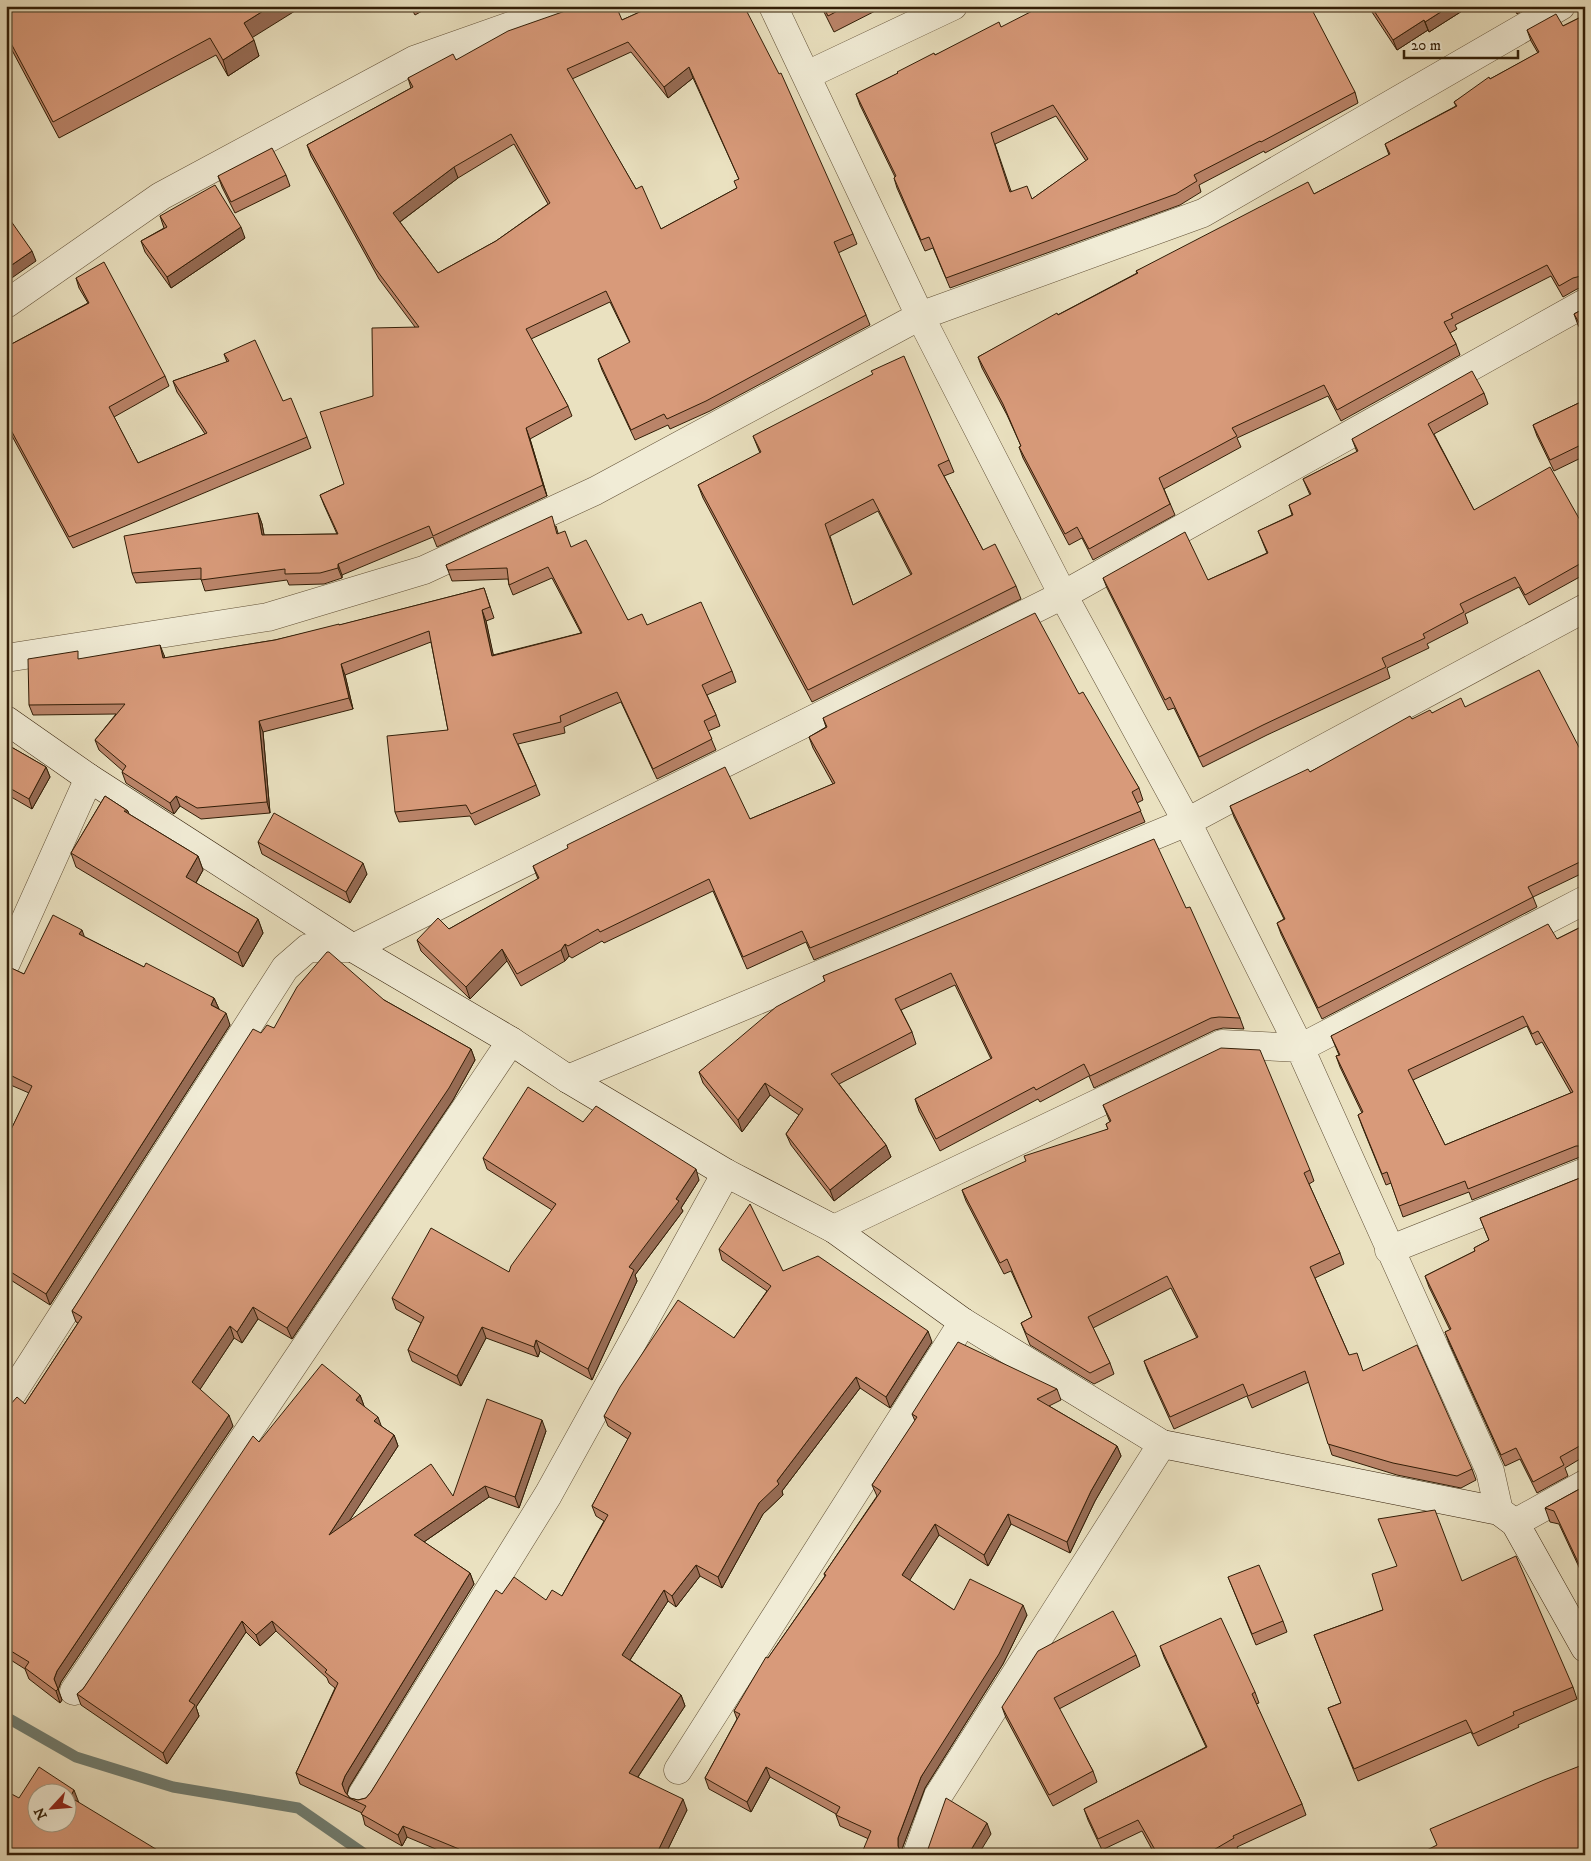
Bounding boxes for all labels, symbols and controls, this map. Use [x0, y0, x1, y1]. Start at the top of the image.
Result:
scale bar [1404, 28, 1517, 60]
text: 20 m [1411, 36, 1441, 55]
north arrow [28, 1784, 78, 1834]
text: N [30, 1804, 52, 1822]

